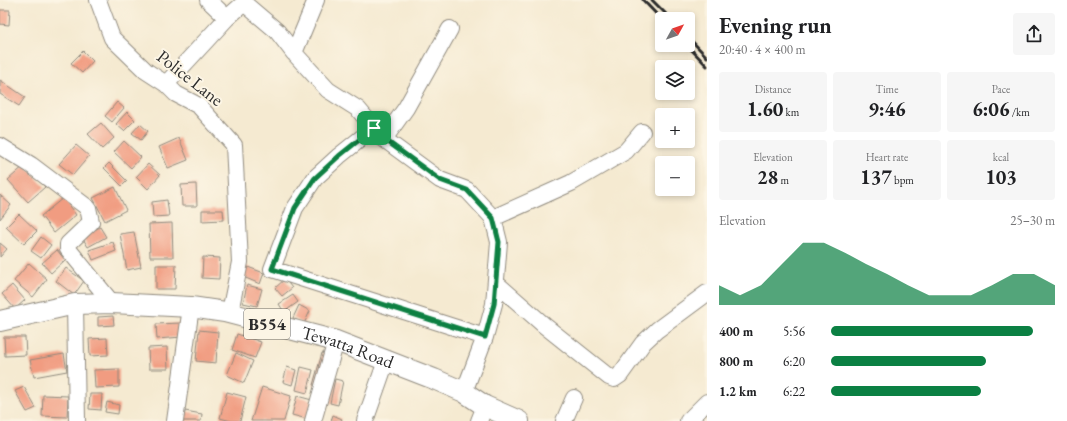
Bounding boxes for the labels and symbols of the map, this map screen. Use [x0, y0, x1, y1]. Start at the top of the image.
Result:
north arrow [655, 12, 695, 52]
street label: Police Lane [152, 44, 228, 111]
pin [357, 111, 391, 145]
road number: B554 [244, 309, 290, 339]
street label: Tewatta Road [299, 320, 398, 374]

